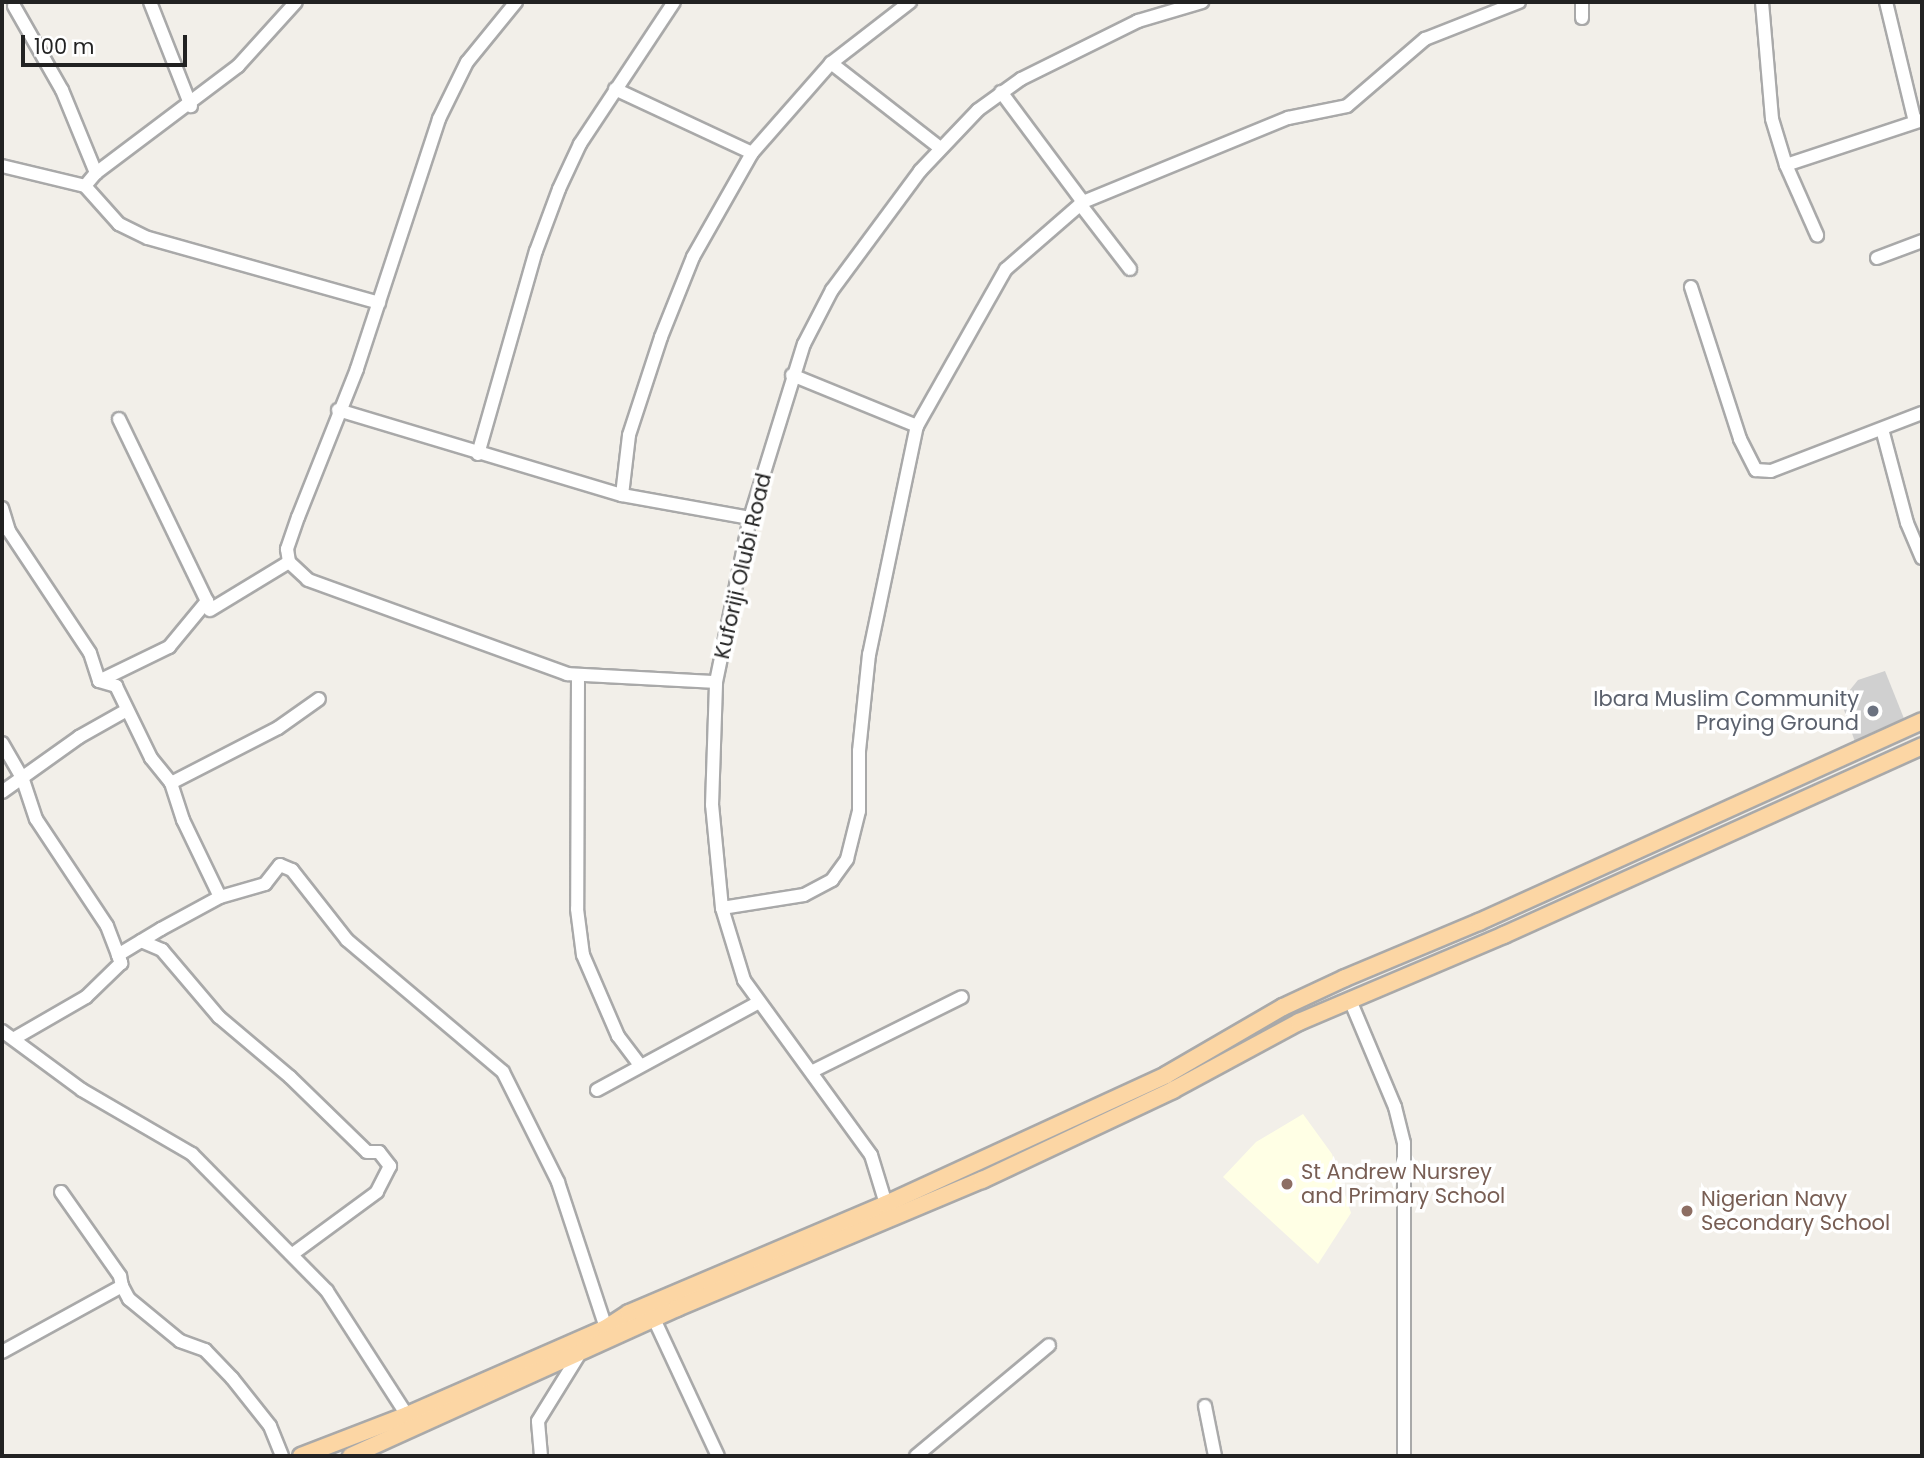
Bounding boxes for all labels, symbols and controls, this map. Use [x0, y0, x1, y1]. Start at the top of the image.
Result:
scale bar [24, 21, 191, 65]
text: 100 m [34, 32, 94, 61]
street label: Kuforiji Olubi Road [709, 471, 777, 661]
place label: Ibara Muslim Community Praying Ground [1593, 686, 1859, 736]
marker: Ibara Muslim Community Praying Ground [1865, 703, 1881, 719]
place label: St Andrew Nursrey and Primary School [1301, 1159, 1505, 1209]
marker: St Andrew Nursrey and Primary School [1279, 1176, 1295, 1192]
place label: Nigerian Navy Secondary School [1701, 1186, 1890, 1236]
marker: Nigerian Navy Secondary School [1679, 1203, 1695, 1219]

